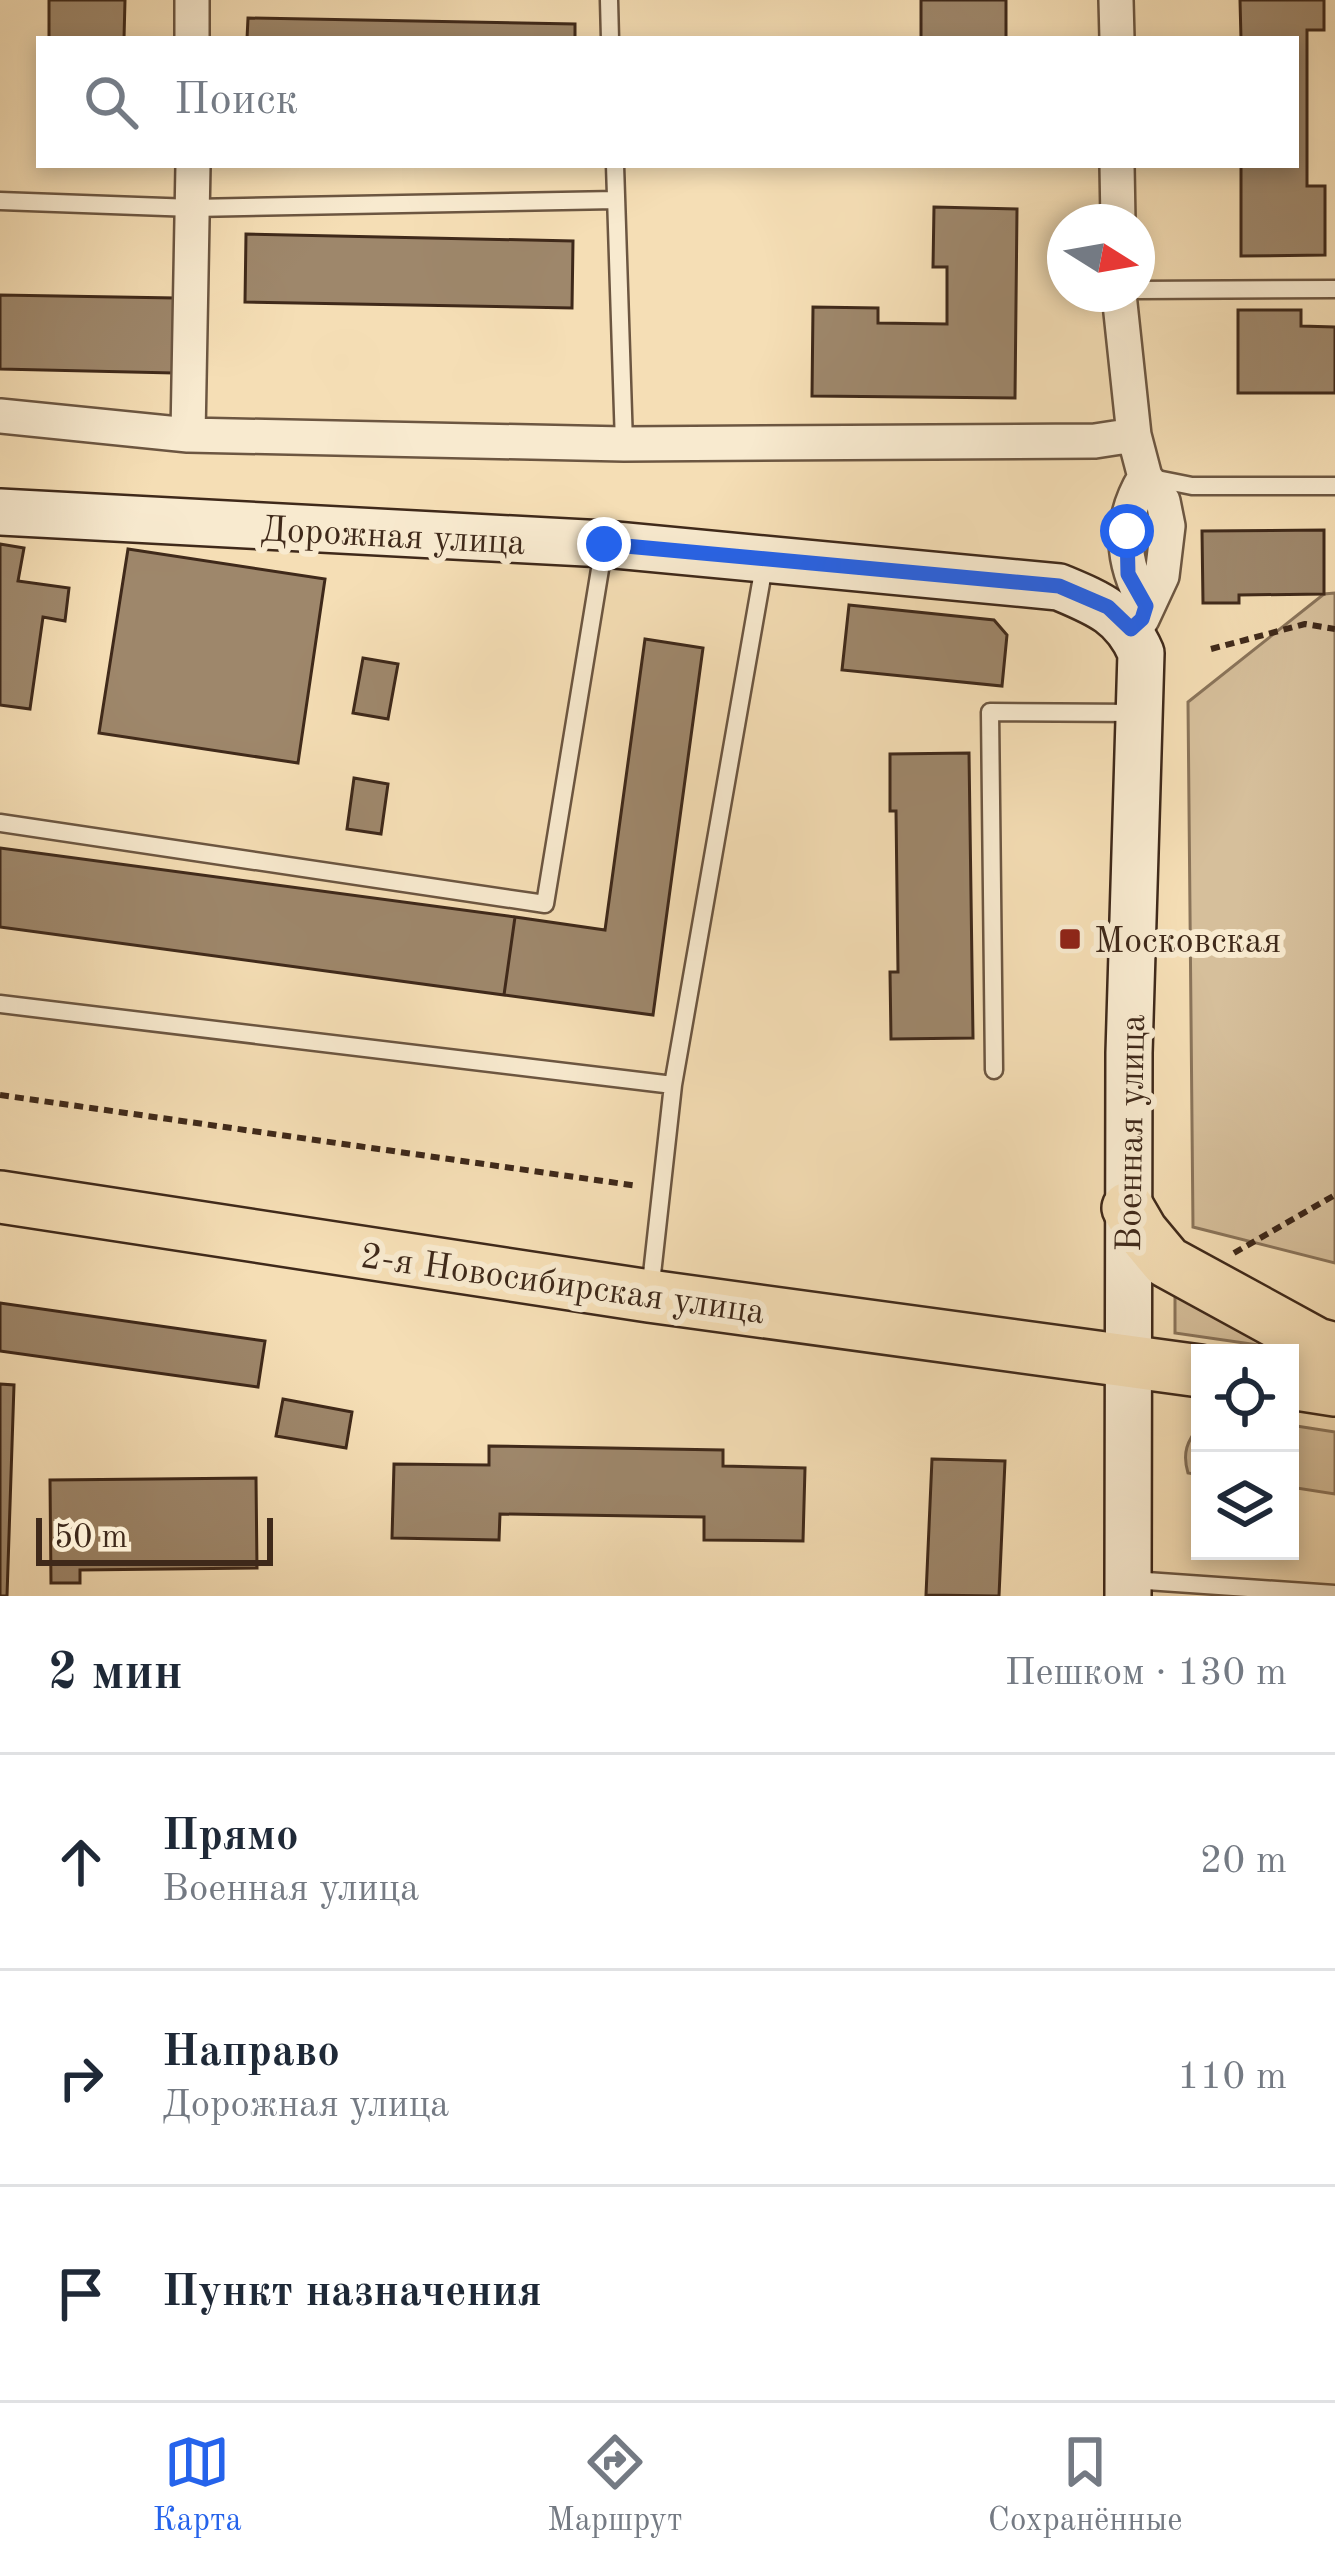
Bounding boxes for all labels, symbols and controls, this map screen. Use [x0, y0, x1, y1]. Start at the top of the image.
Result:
search box [36, 36, 1299, 168]
icon: search [78, 69, 144, 135]
text: Поиск [174, 79, 298, 124]
north arrow [1047, 204, 1155, 312]
route start [1100, 504, 1154, 558]
street label: Дорожная улица [259, 513, 526, 563]
route end [577, 517, 631, 571]
place label: Московская [1094, 925, 1281, 961]
marker: Московская [1057, 926, 1083, 952]
street label: Военная улица [1113, 1014, 1153, 1252]
street label: 2-я Новосибирская улица [358, 1240, 767, 1332]
map controls [1191, 1344, 1299, 1560]
button: locate [1191, 1344, 1299, 1452]
button: layers [1191, 1452, 1299, 1560]
scale bar [36, 1512, 273, 1565]
text: 50 m [54, 1522, 128, 1555]
text: 2 мин [48, 1649, 183, 1700]
text: Пешком · 130 m [1005, 1654, 1287, 1693]
text: Прямо [162, 1815, 299, 1860]
icon: ahead [48, 1829, 114, 1895]
text: 20 m [1200, 1842, 1287, 1881]
text: Военная улица [162, 1870, 419, 1909]
text: Направо [162, 2031, 340, 2076]
icon: right [48, 2045, 114, 2111]
text: 110 m [1177, 2058, 1287, 2097]
text: Дорожная улица [162, 2086, 449, 2125]
icon: arrive [48, 2261, 114, 2327]
text: Пункт назначения [162, 2271, 542, 2316]
tab: Карта [153, 2429, 242, 2542]
tab: Маршрут [547, 2429, 683, 2542]
tab: Сохранённые [988, 2429, 1182, 2542]

